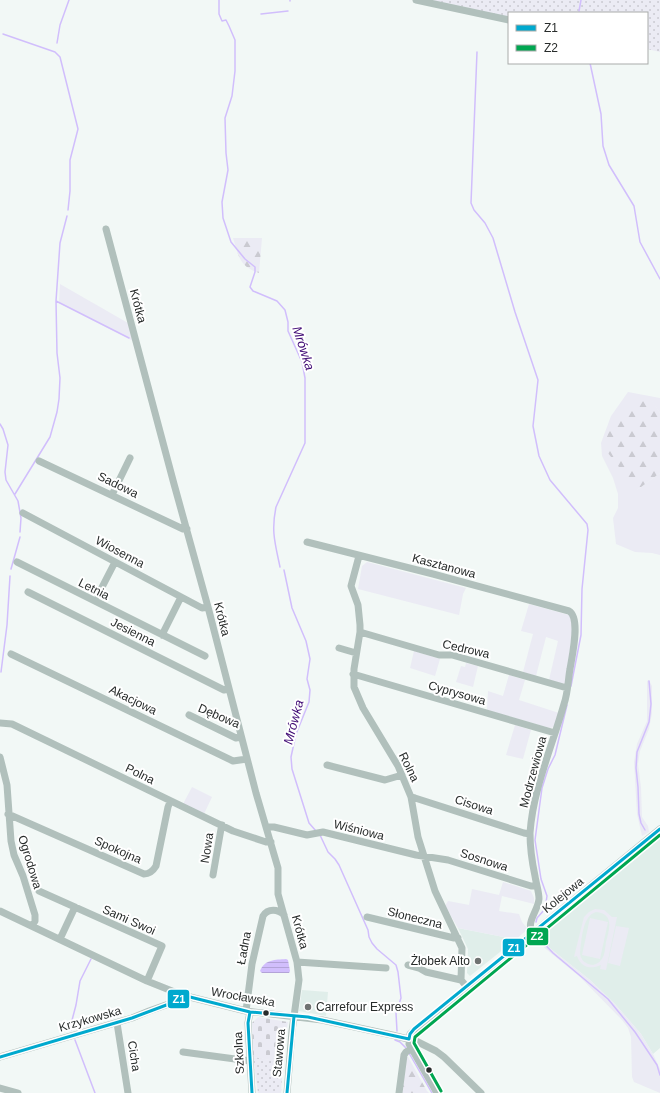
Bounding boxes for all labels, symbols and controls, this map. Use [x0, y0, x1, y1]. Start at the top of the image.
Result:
legend [508, 12, 648, 64]
text: Z1 [544, 21, 558, 35]
text: Z2 [544, 41, 558, 55]
street label: Krótka [127, 287, 149, 325]
water label: Mrówka [289, 324, 318, 372]
street label: Sadowa [95, 469, 141, 501]
street label: Wiosenna [93, 533, 147, 571]
street label: Kasztanowa [411, 551, 478, 581]
street label: Letnia [76, 575, 112, 603]
street label: Krótka [211, 600, 233, 638]
street label: Jesienna [108, 615, 158, 649]
street label: Cedrowa [441, 637, 491, 661]
street label: Cyprysowa [427, 678, 488, 708]
street label: Akacjowa [107, 682, 159, 718]
water label: Mrówka [280, 698, 307, 746]
street label: Dębowa [196, 701, 242, 731]
street label: Modrzewiowa [517, 734, 549, 809]
street label: Rolna [396, 750, 422, 784]
street label: Polna [123, 761, 157, 787]
street label: Cisowa [453, 792, 495, 818]
street label: Wiśniowa [332, 817, 386, 843]
street label: Nowa [198, 831, 216, 864]
street label: Ogrodowa [15, 833, 45, 891]
street label: Spokojna [92, 833, 144, 867]
street label: Sosnowa [458, 846, 510, 874]
street label: Kolejowa [540, 874, 587, 916]
street label: Sami Swoi [100, 902, 158, 938]
street label: Słoneczna [386, 904, 444, 932]
street label: Krótka [289, 913, 311, 951]
line badge: Z2 [526, 927, 549, 946]
street label: Ładna [234, 930, 254, 966]
text: Z2 [531, 930, 543, 942]
line badge: Z1 [502, 938, 525, 957]
text: Z1 [508, 942, 520, 954]
place label: Żłobek Alto [411, 954, 470, 968]
marker: Żłobek Alto [473, 956, 483, 966]
street label: Wrocławska [210, 985, 276, 1010]
line badge: Z1 [167, 989, 190, 1009]
text: Z1 [173, 993, 185, 1005]
place label: Carrefour Express [316, 1000, 413, 1014]
marker: Carrefour Express [303, 1002, 313, 1012]
street label: Krzykowska [57, 1003, 123, 1035]
unlabelled marker [261, 1008, 271, 1018]
street label: Stawowa [270, 1028, 288, 1078]
street label: Szkolna [231, 1031, 247, 1075]
street label: Cicha [125, 1040, 143, 1073]
unlabelled marker [424, 1065, 434, 1075]

